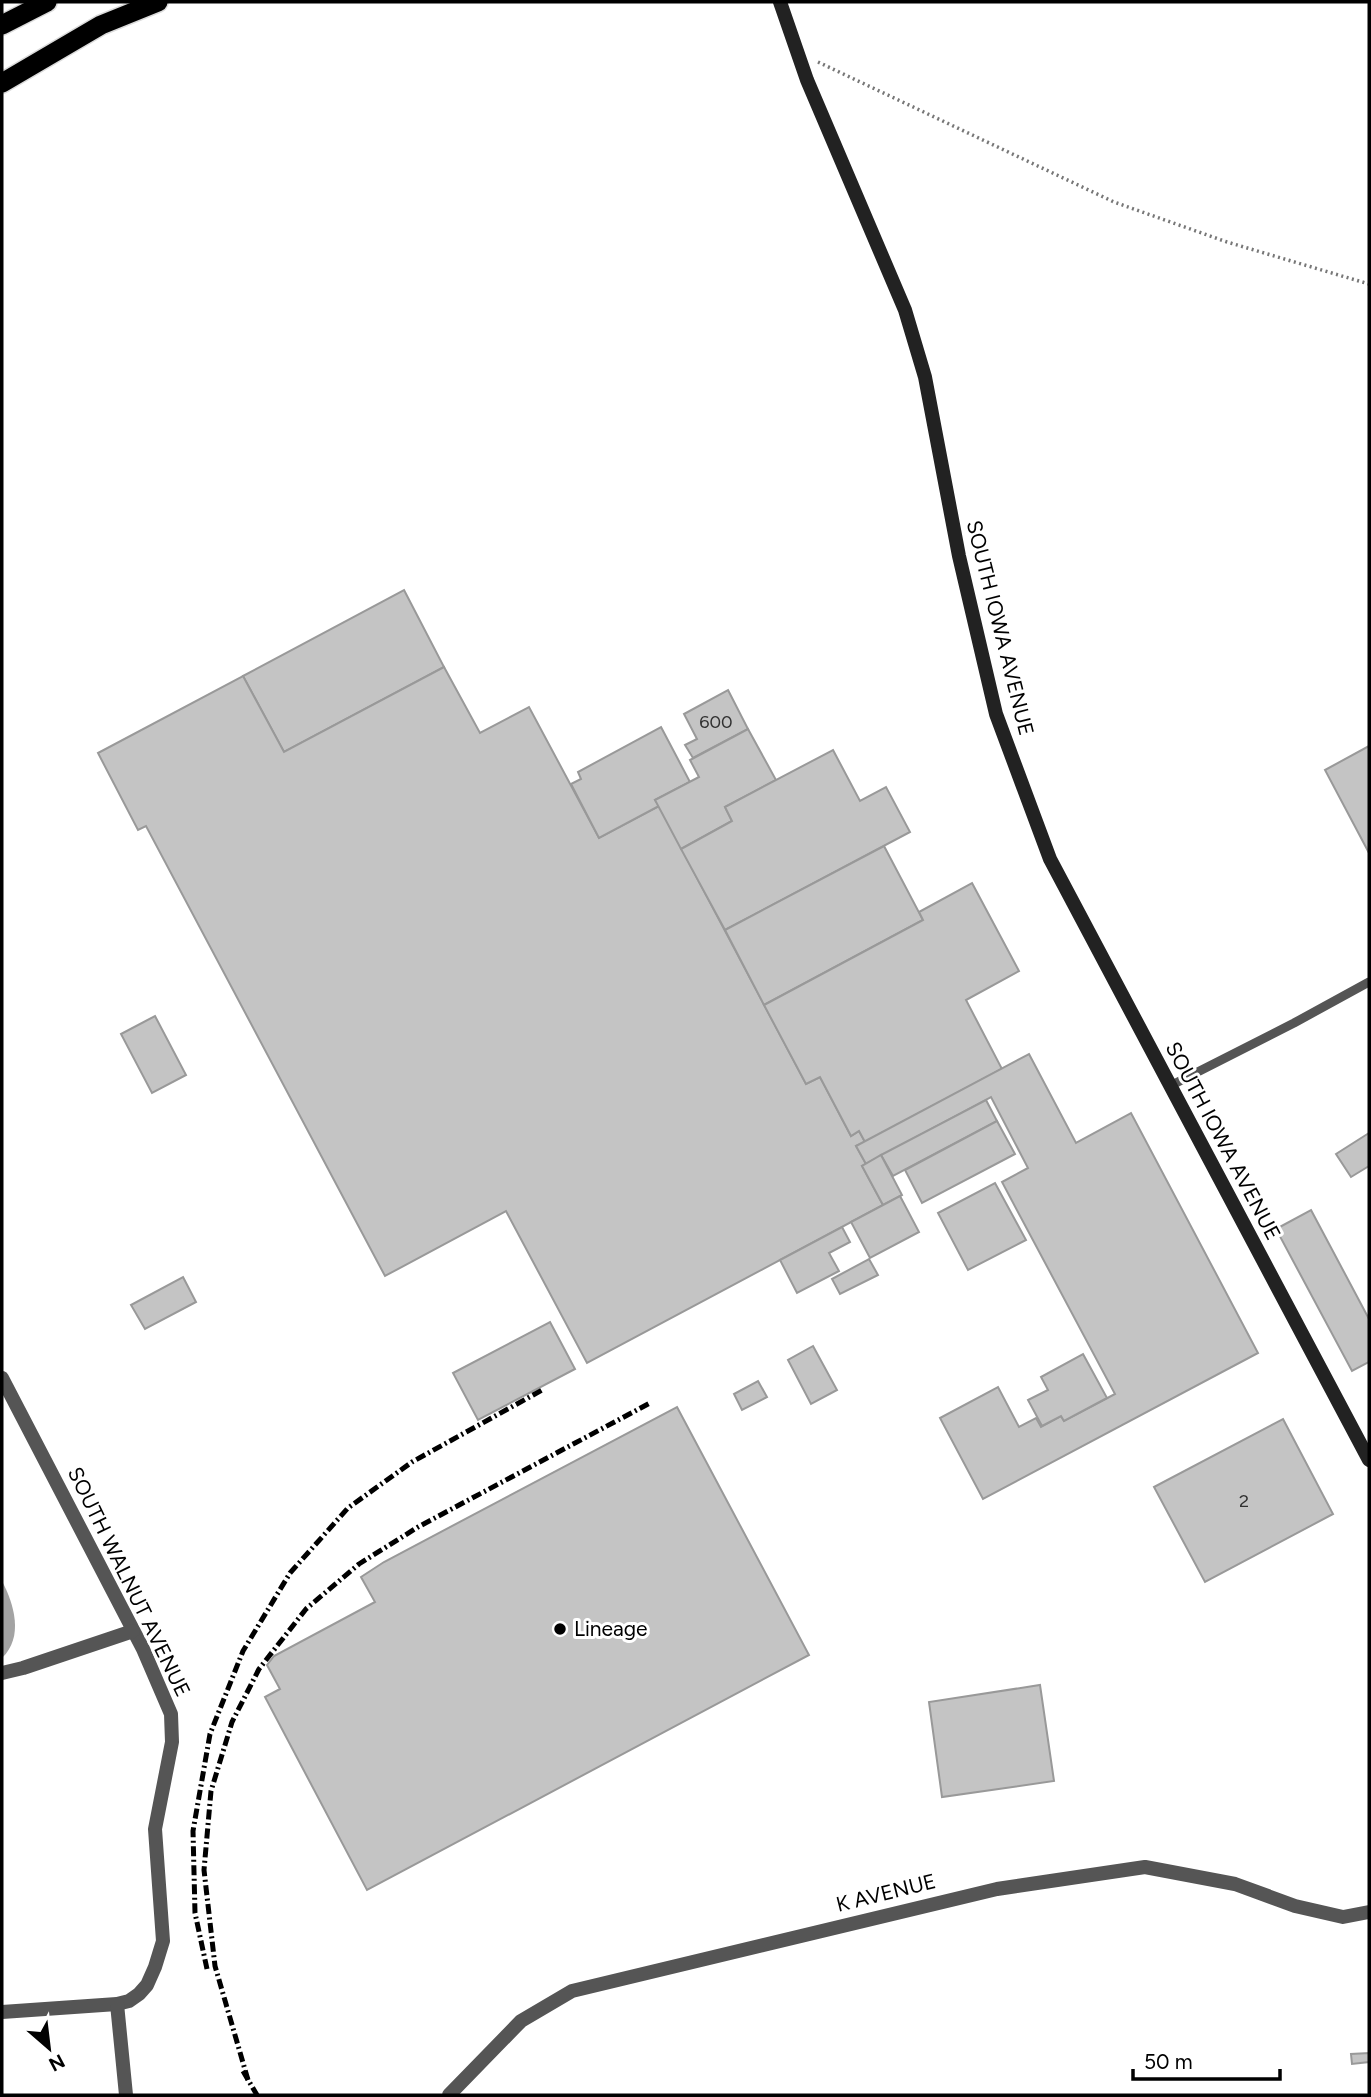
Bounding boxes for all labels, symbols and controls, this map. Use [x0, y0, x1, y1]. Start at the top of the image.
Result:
street label: SOUTH IOWA AVENUE [962, 518, 1039, 738]
house number: 600 [699, 711, 733, 733]
street label: SOUTH IOWA AVENUE [1161, 1037, 1286, 1244]
street label: SOUTH WALNUT AVENUE [63, 1463, 196, 1701]
house number: 2 [1239, 1490, 1249, 1512]
place label: Lineage [574, 1616, 647, 1641]
marker: Lineage [552, 1621, 568, 1637]
street label: K AVENUE [833, 1868, 938, 1917]
north arrow [14, 2013, 84, 2083]
scale bar [1133, 2038, 1280, 2082]
text: N [45, 2049, 69, 2076]
text: 50 m [1144, 2049, 1193, 2074]

